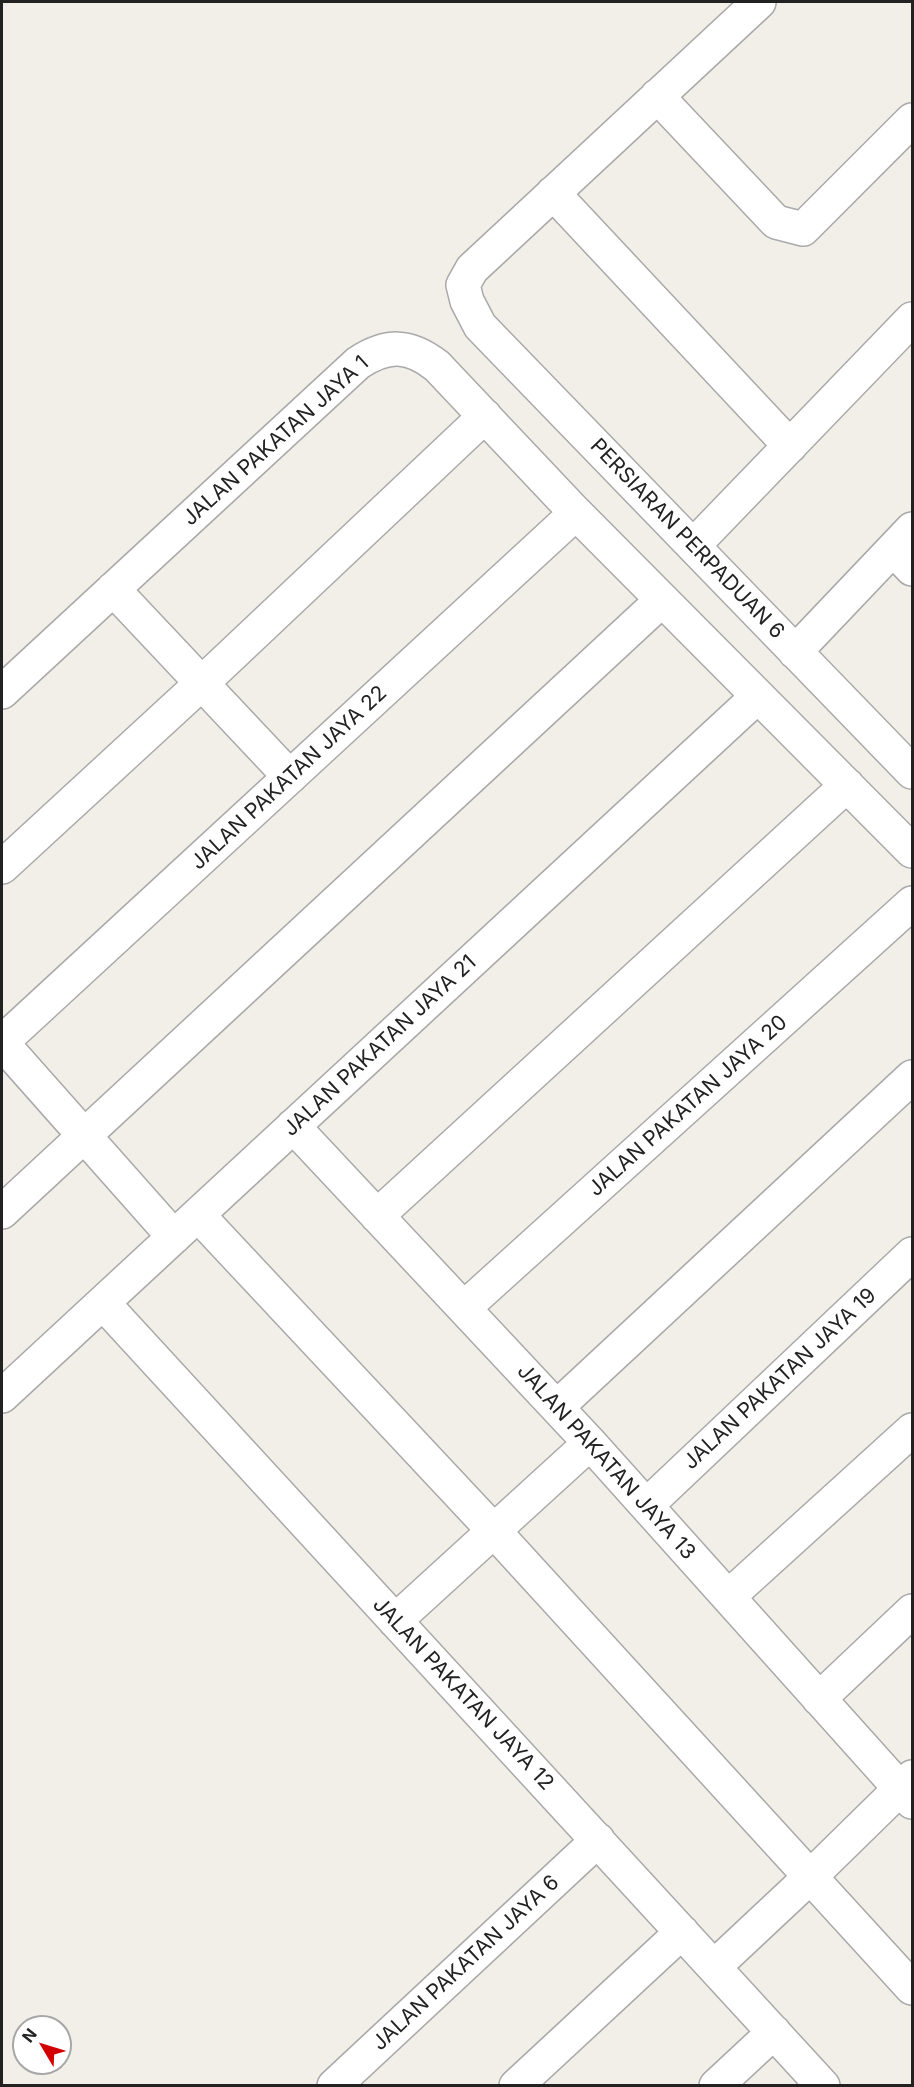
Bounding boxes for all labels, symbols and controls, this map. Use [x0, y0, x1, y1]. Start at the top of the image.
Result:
street label: JALAN PAKATAN JAYA 1 [178, 351, 374, 531]
street label: PERSIARAN PERPADUAN 6 [585, 434, 789, 644]
street label: JALAN PAKATAN JAYA 22 [186, 681, 392, 875]
street label: JALAN PAKATAN JAYA 21 [278, 950, 482, 1142]
street label: JALAN PAKATAN JAYA 20 [583, 1010, 793, 1202]
street label: JALAN PAKATAN JAYA 19 [678, 1283, 882, 1475]
street label: JALAN PAKATAN JAYA 13 [512, 1359, 700, 1565]
street label: JALAN PAKATAN JAYA 12 [367, 1592, 559, 1796]
street label: JALAN PAKATAN JAYA 6 [367, 1870, 565, 2056]
north arrow [12, 2015, 72, 2075]
text: N [18, 2024, 41, 2046]

